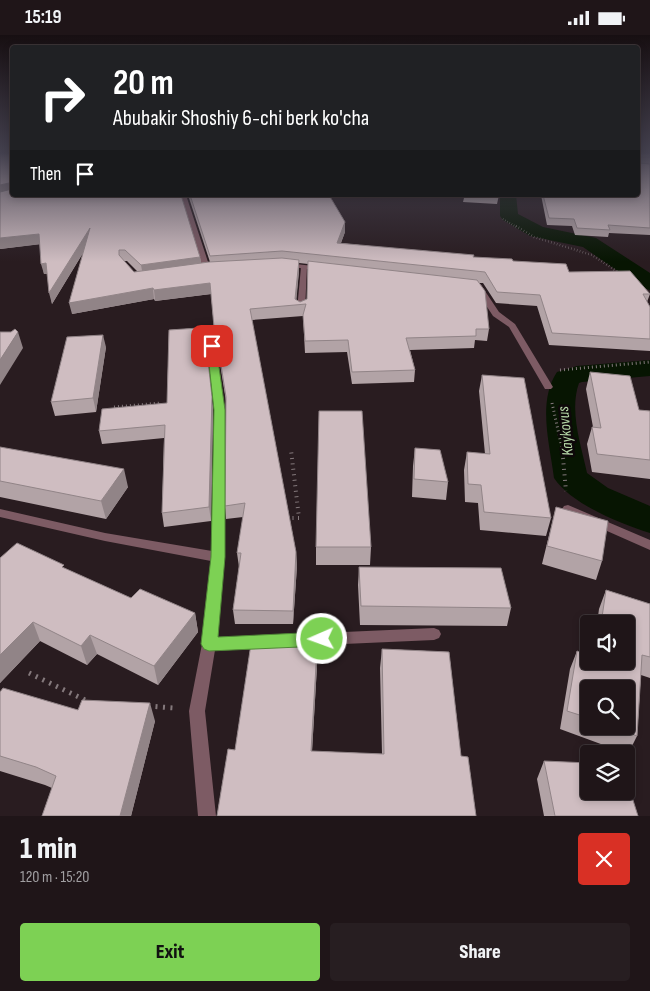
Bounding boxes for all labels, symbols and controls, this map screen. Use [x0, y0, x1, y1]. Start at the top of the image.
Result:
text: 15:19 [25, 6, 62, 29]
text: 20 m [113, 62, 174, 105]
icon: right [30, 65, 95, 130]
text: Abubakir Shoshiy 6-chi berk ko'cha [113, 105, 369, 132]
icon: arrive [71, 160, 99, 188]
text: Then [30, 163, 61, 186]
pin [191, 325, 233, 367]
icon: arrive [198, 332, 226, 360]
water label: Kaykovus [554, 405, 578, 457]
position arrow [295, 612, 347, 664]
map controls [580, 615, 635, 800]
button: sound [580, 615, 635, 670]
button: search [580, 680, 635, 735]
button: layers [580, 745, 635, 800]
text: 1 min [20, 831, 77, 867]
button: close [578, 833, 630, 885]
text: 120 m · 15:20 [20, 868, 89, 887]
button: Exit [20, 923, 320, 981]
button: Share [330, 923, 630, 981]

